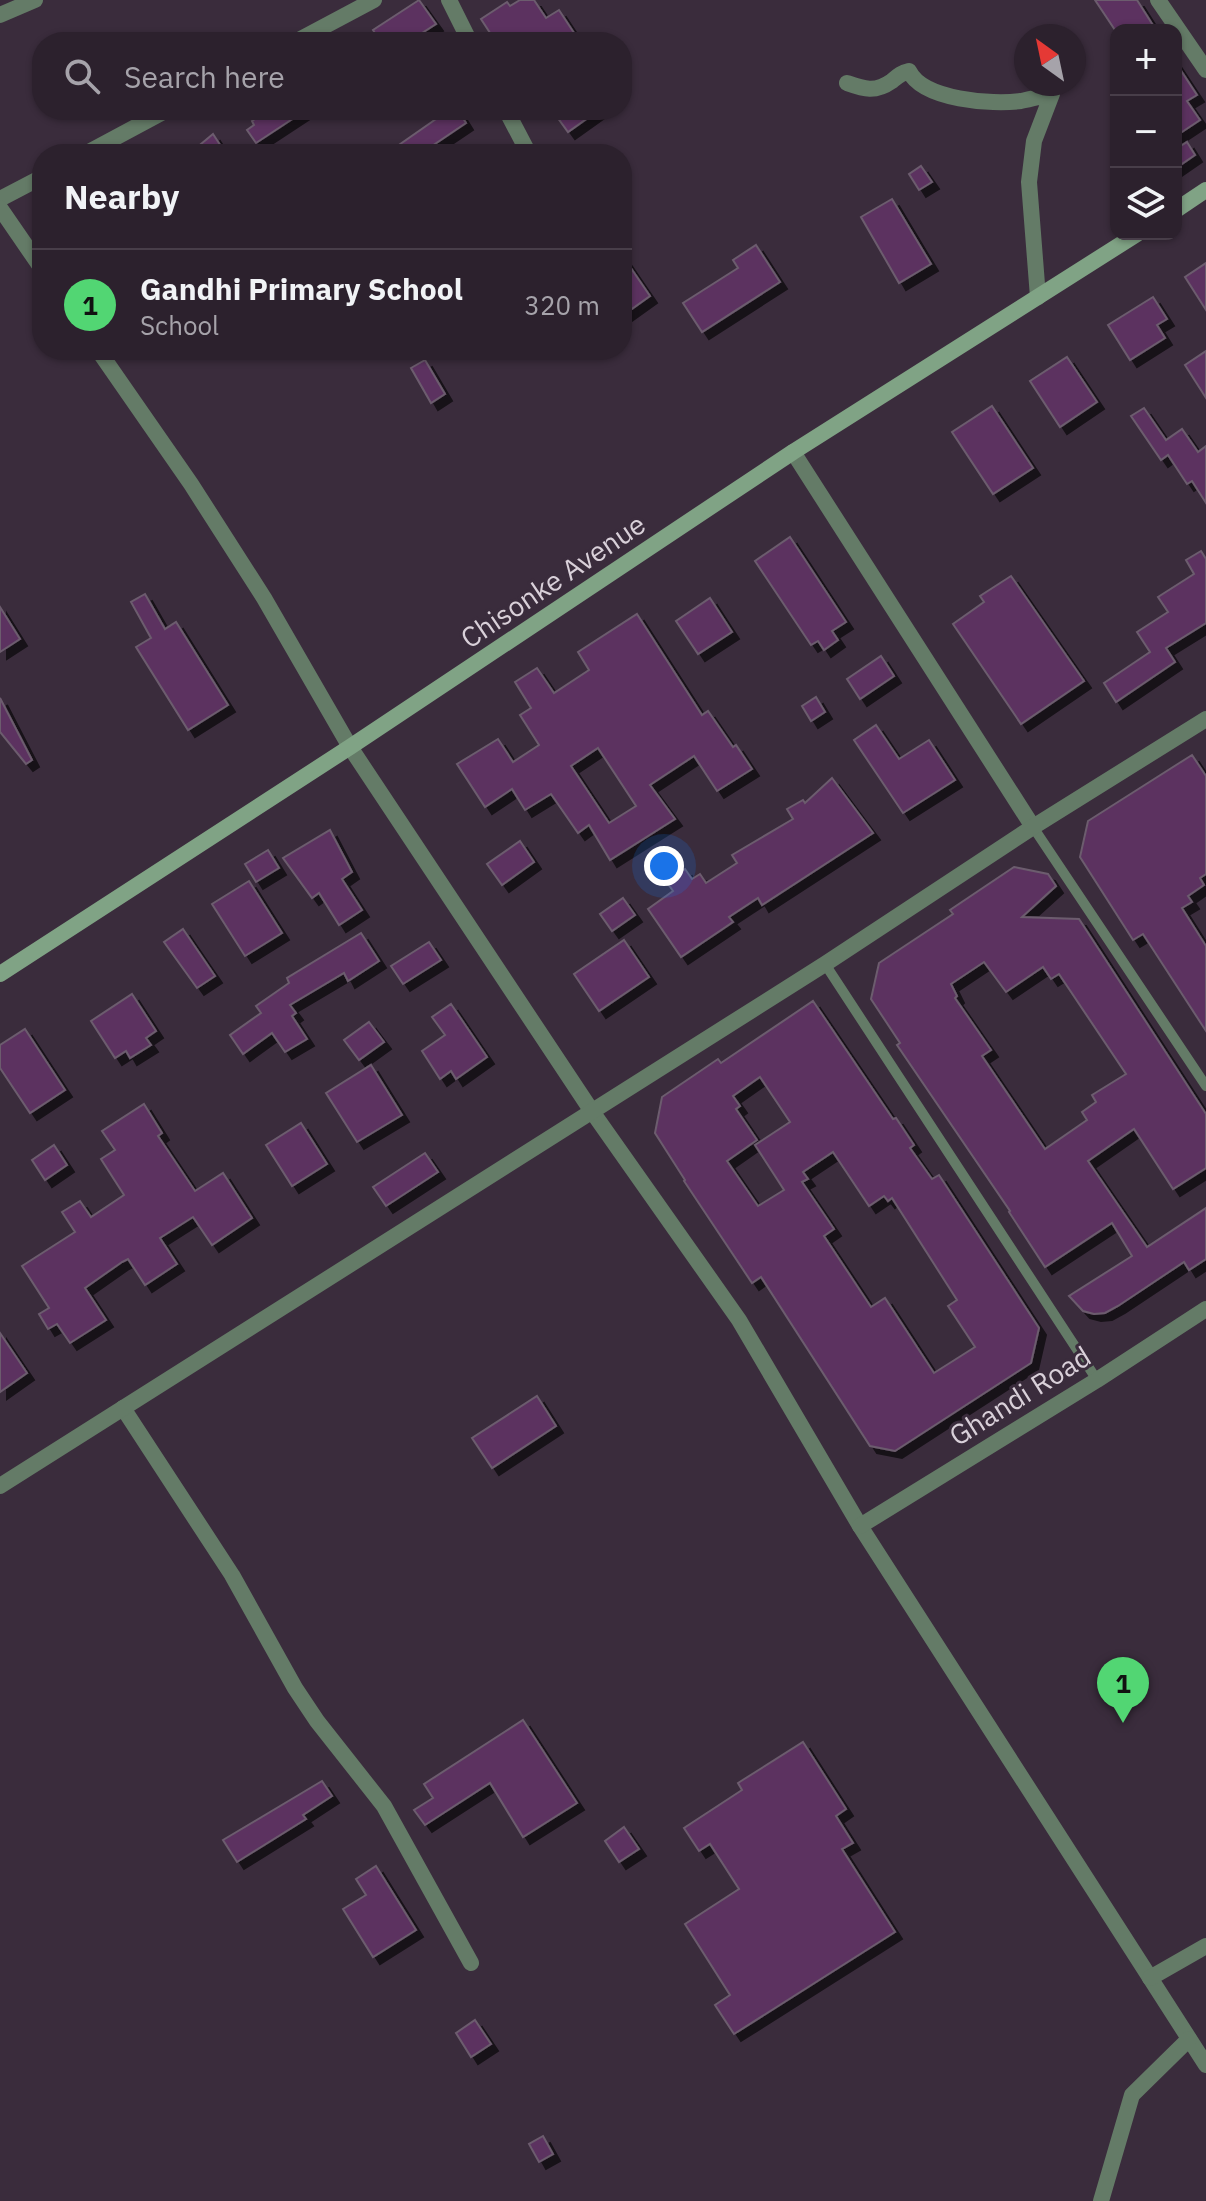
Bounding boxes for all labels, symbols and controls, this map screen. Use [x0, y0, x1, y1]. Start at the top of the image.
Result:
north arrow [1014, 24, 1086, 96]
map controls [1110, 24, 1182, 240]
button: + [1110, 24, 1182, 96]
search box [32, 32, 632, 120]
icon: search [60, 54, 104, 98]
text: Search here [124, 57, 285, 96]
button: − [1110, 96, 1182, 168]
button: layers [1110, 168, 1182, 240]
text: Nearby [64, 174, 179, 218]
text: Gandhi Primary School [140, 269, 463, 308]
text: 1 [82, 288, 98, 322]
text: 320 m [524, 288, 600, 322]
text: School [140, 308, 219, 342]
street label: Chisonke Avenue [453, 505, 652, 656]
your location [644, 846, 684, 886]
street label: Ghandi Road [942, 1337, 1098, 1454]
pin: 1 [1097, 1657, 1149, 1723]

